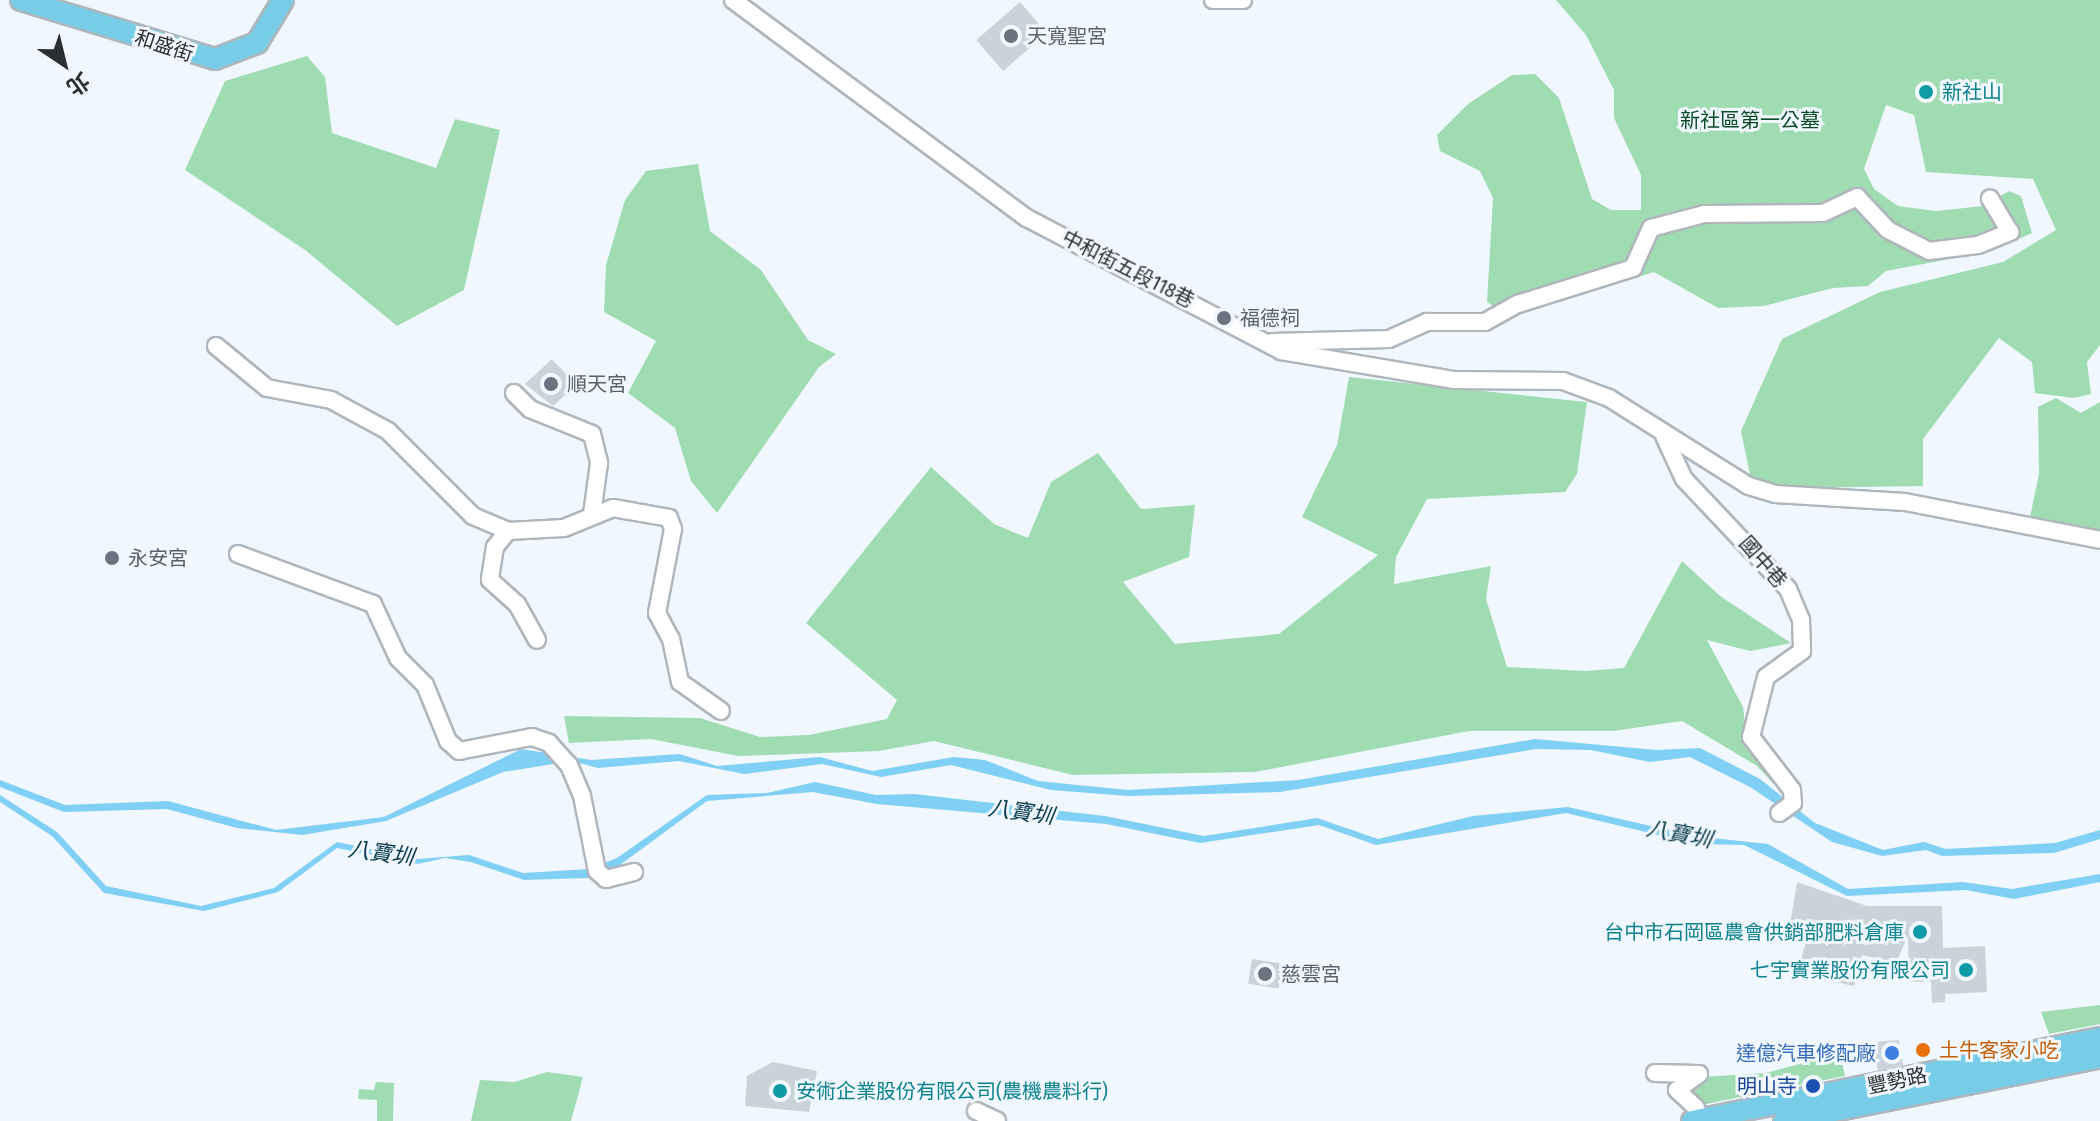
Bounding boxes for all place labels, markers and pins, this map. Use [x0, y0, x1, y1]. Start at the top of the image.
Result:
place label: 天寬聖宮 [1027, 24, 1107, 48]
marker: 天寬聖宮 [1002, 27, 1020, 45]
place label: 新社山 [1942, 80, 2002, 104]
marker: 新社山 [1917, 83, 1935, 101]
place label: 福德祠 [1240, 306, 1300, 330]
marker: 福德祠 [1215, 309, 1233, 327]
place label: 順天宮 [567, 372, 627, 396]
marker: 順天宮 [542, 375, 560, 393]
place label: 永安宮 [128, 546, 188, 570]
marker: 永安宮 [103, 549, 121, 567]
place label: 台中市石岡區農會供銷部肥料倉庫 [1604, 920, 1904, 944]
marker: 台中市石岡區農會供銷部肥料倉庫 [1911, 923, 1929, 941]
place label: 七宇實業股份有限公司 [1750, 958, 1950, 982]
marker: 七宇實業股份有限公司 [1957, 961, 1975, 979]
place label: 慈雲宮 [1281, 962, 1341, 986]
marker: 慈雲宮 [1256, 965, 1274, 983]
place label: 土牛客家小吃 [1939, 1038, 2059, 1062]
place label: 達億汽車修配廠 [1736, 1041, 1876, 1065]
marker: 土牛客家小吃 [1914, 1041, 1932, 1059]
marker: 達億汽車修配廠 [1883, 1044, 1901, 1062]
place label: 明山寺 [1737, 1074, 1797, 1098]
marker: 明山寺 [1804, 1077, 1822, 1095]
place label: 安術企業股份有限公司(農機農料行) [796, 1079, 1108, 1103]
marker: 安術企業股份有限公司(農機農料行) [771, 1082, 789, 1100]

